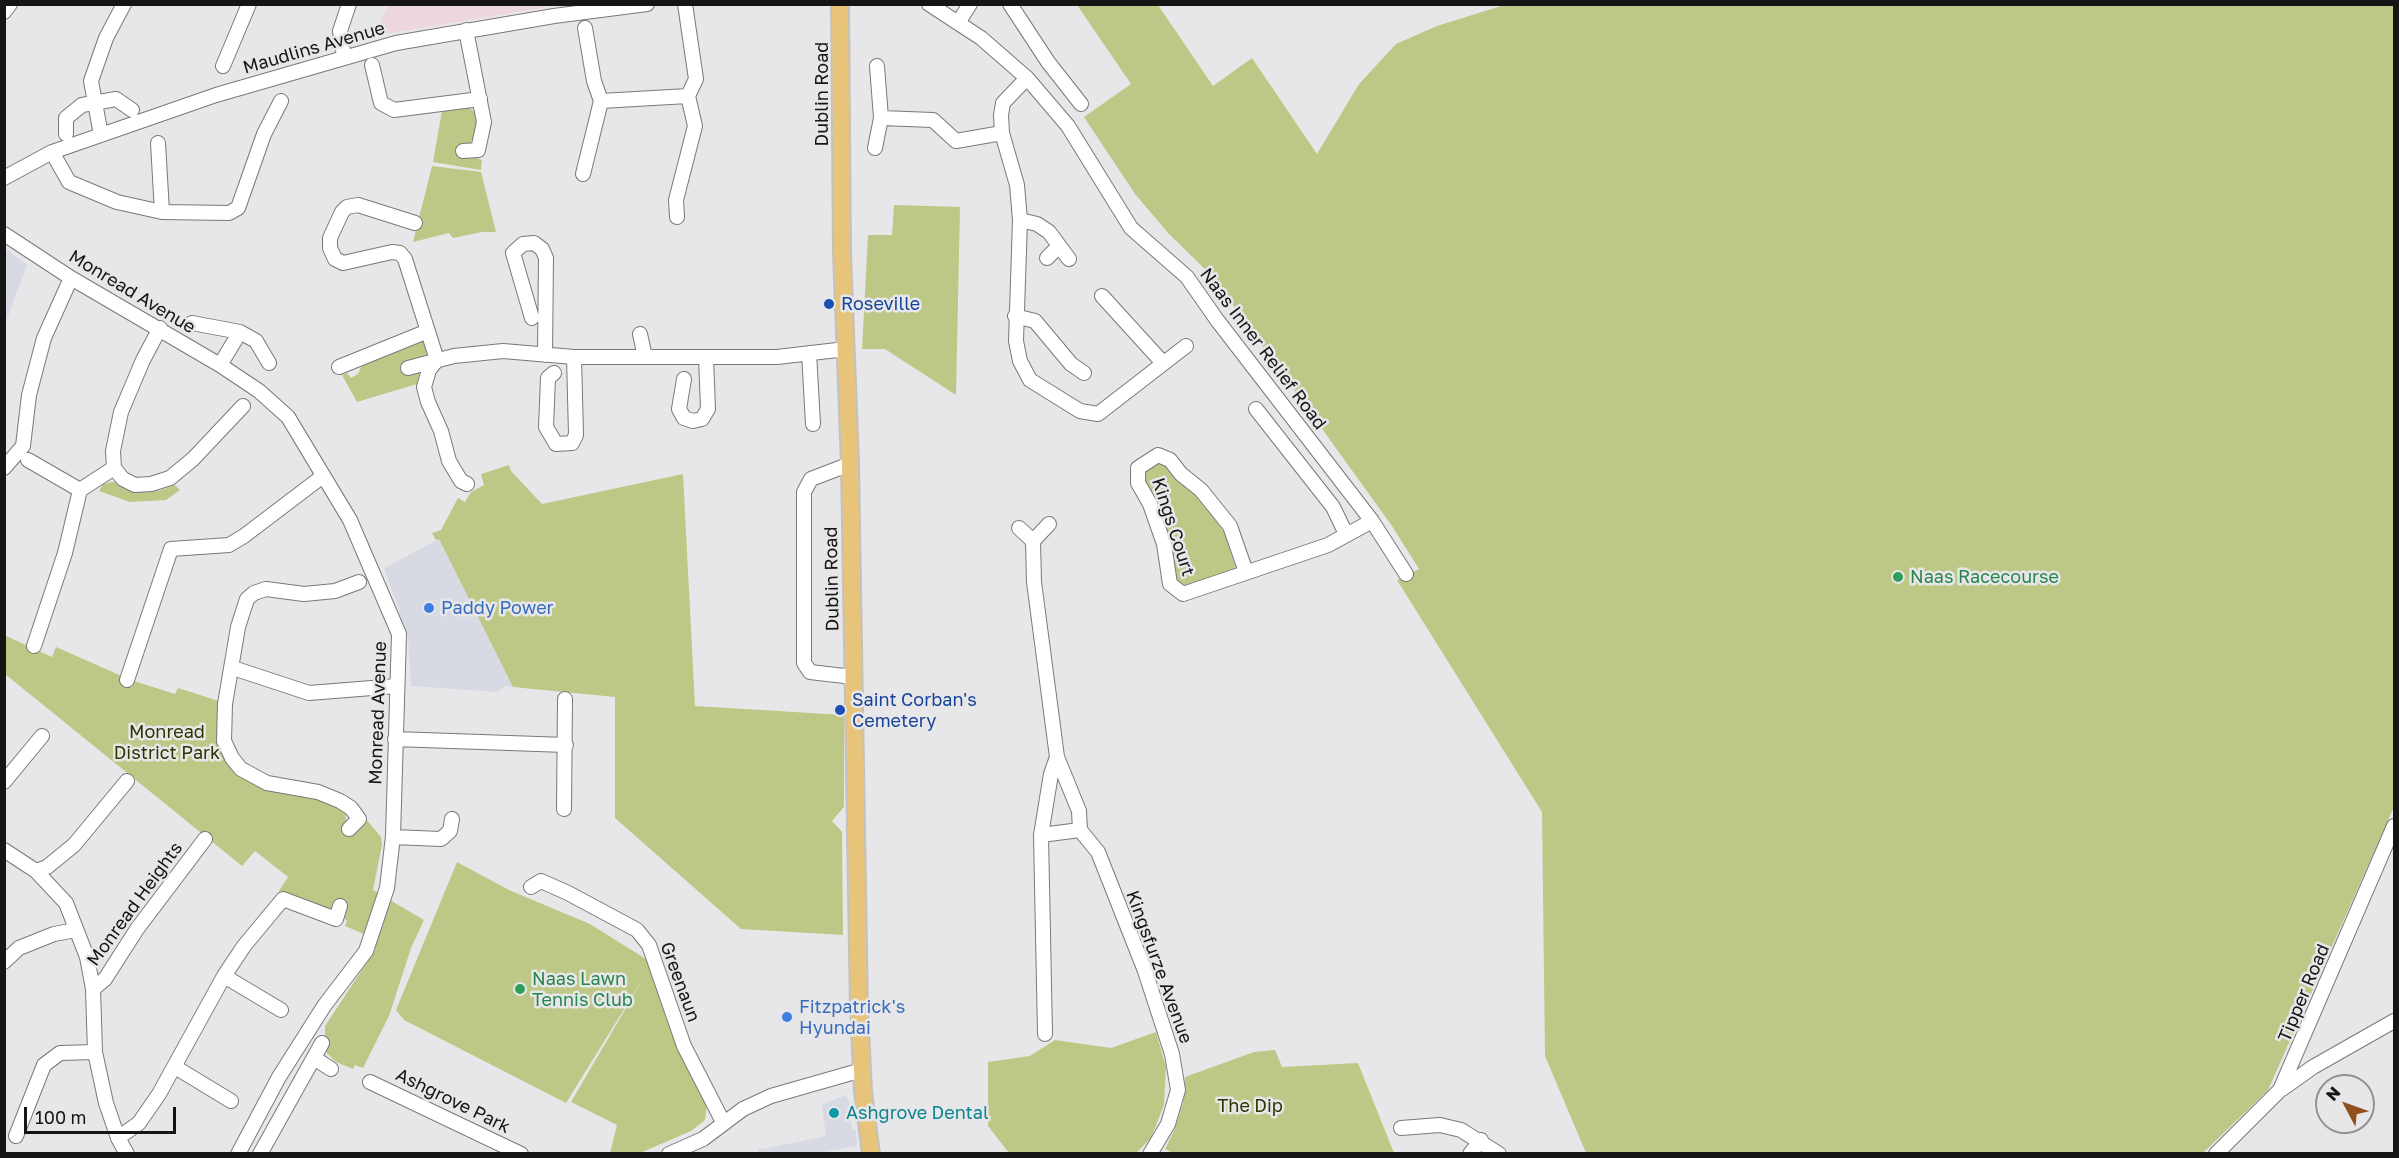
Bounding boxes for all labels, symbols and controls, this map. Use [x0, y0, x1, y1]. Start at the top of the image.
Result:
street label: Maudlins Avenue [240, 17, 388, 79]
street label: Dublin Road [811, 42, 833, 146]
street label: Monread Avenue [65, 246, 199, 338]
street label: Naas Inner Relief Road [1195, 264, 1331, 434]
place label: Roseville [841, 293, 920, 315]
marker: Roseville [822, 297, 836, 311]
street label: Kings Court [1147, 475, 1199, 579]
street label: Dublin Road [820, 526, 844, 632]
place label: Naas Racecourse [1910, 566, 2059, 588]
marker: Naas Racecourse [1891, 570, 1905, 584]
place label: Paddy Power [441, 597, 554, 619]
marker: Paddy Power [422, 601, 436, 615]
street label: Monread Avenue [365, 641, 391, 785]
place label: Saint Corban's Cemetery [852, 689, 977, 732]
marker: Saint Corban's Cemetery [833, 703, 847, 717]
park label: Monread District Park [114, 721, 220, 764]
street label: Monread Heights [83, 838, 187, 970]
street label: Kingsfurze Avenue [1121, 888, 1197, 1046]
street label: Greenaun [656, 939, 704, 1025]
street label: Tipper Road [2274, 941, 2334, 1045]
place label: Naas Lawn Tennis Club [532, 968, 633, 1010]
marker: Naas Lawn Tennis Club [513, 982, 527, 996]
place label: Fitzpatrick's Hyundai [799, 996, 905, 1038]
marker: Fitzpatrick's Hyundai [780, 1010, 794, 1024]
street label: Ashgrove Park [392, 1064, 514, 1138]
north arrow [2315, 1074, 2375, 1134]
text: N [2321, 1082, 2344, 1105]
scale bar [27, 1095, 178, 1133]
park label: The Dip [1217, 1095, 1283, 1117]
place label: Ashgrove Dental [846, 1102, 989, 1124]
text: 100 m [35, 1106, 86, 1128]
marker: Ashgrove Dental [827, 1106, 841, 1120]

